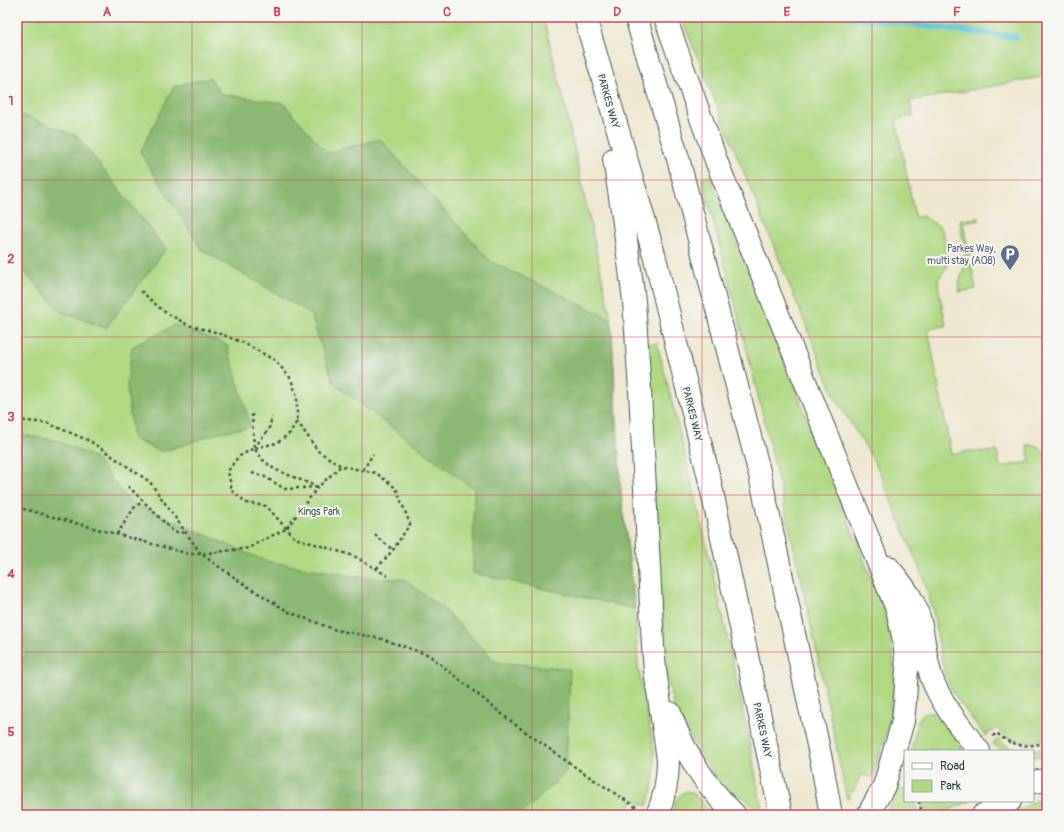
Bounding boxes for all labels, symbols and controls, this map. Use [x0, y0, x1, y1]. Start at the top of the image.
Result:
text: A [103, 4, 112, 20]
text: B [273, 4, 281, 20]
text: C [443, 4, 451, 20]
text: D [613, 4, 621, 20]
text: E [784, 4, 791, 20]
text: F [953, 4, 961, 20]
street label: PARKES WAY [595, 73, 622, 130]
text: 1 [8, 93, 14, 109]
place label: Parkes Way, multi stay (A08) [927, 243, 996, 267]
parking icon: Parkes Way, multi stay (A08) [999, 243, 1021, 271]
text: 2 [7, 251, 15, 267]
street label: PARKES WAY [679, 386, 705, 443]
text: 3 [7, 409, 15, 425]
park label: Kings Park [298, 506, 341, 518]
text: 4 [7, 566, 15, 582]
street label: PARKES WAY [750, 701, 774, 759]
text: 5 [7, 724, 15, 740]
legend [904, 750, 1034, 802]
text: Road [940, 759, 965, 774]
text: Park [940, 779, 961, 794]

